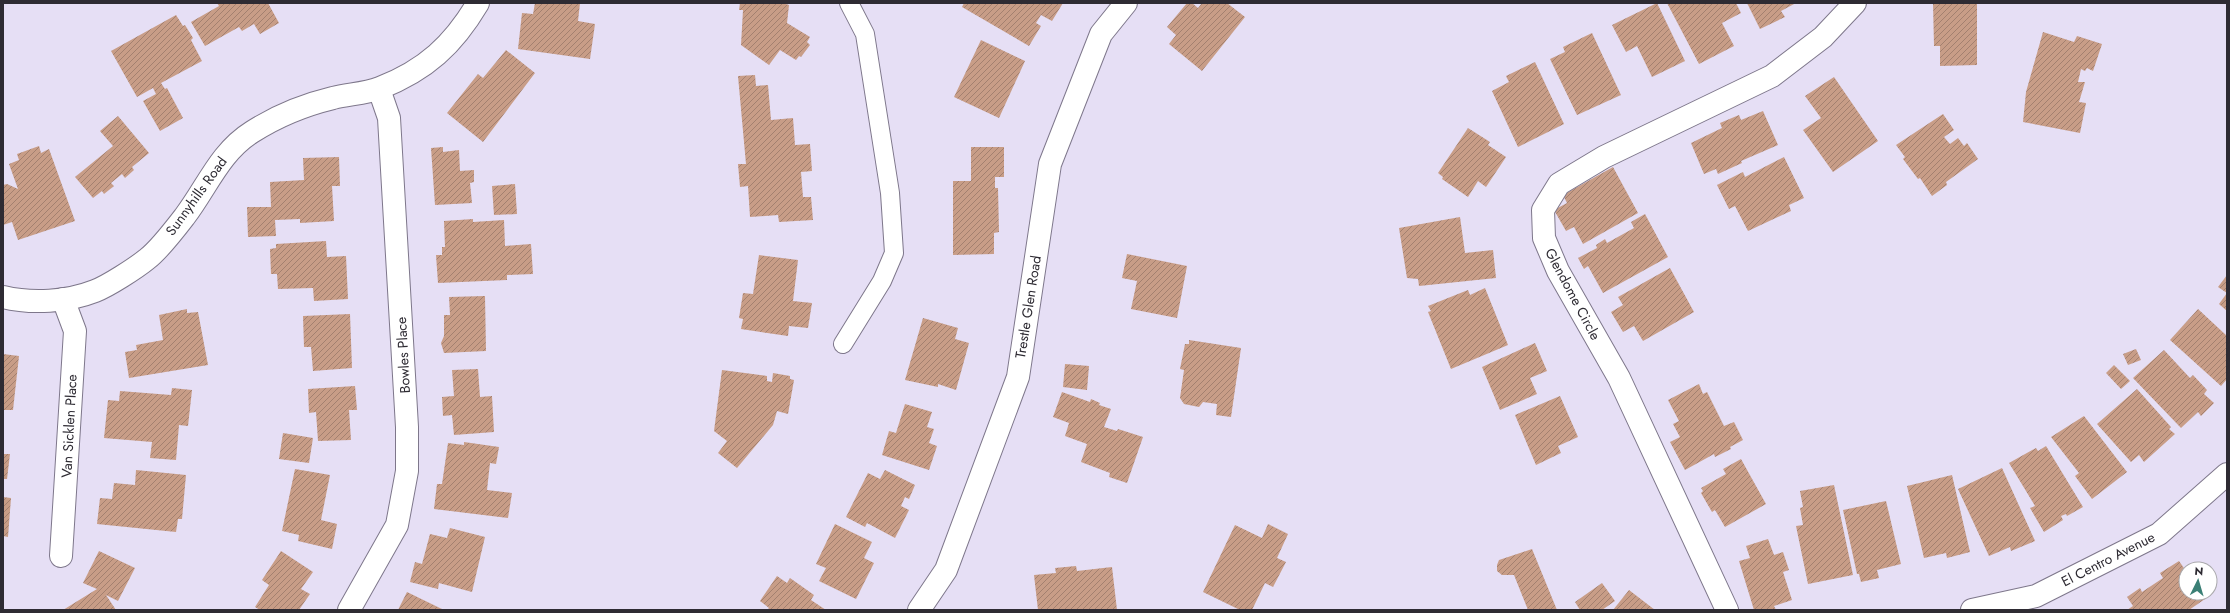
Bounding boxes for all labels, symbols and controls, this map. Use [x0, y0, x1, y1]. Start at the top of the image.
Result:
street label: Sunnyhills Road [160, 152, 232, 240]
street label: Glendome Circle [1540, 244, 1606, 344]
street label: Trestle Glen Road [1010, 254, 1046, 360]
street label: Bowles Place [391, 316, 415, 394]
street label: Van Sicklen Place [56, 374, 82, 478]
street label: El Centro Avenue [2058, 527, 2158, 591]
north arrow [2178, 561, 2218, 601]
text: N [2194, 563, 2204, 579]

